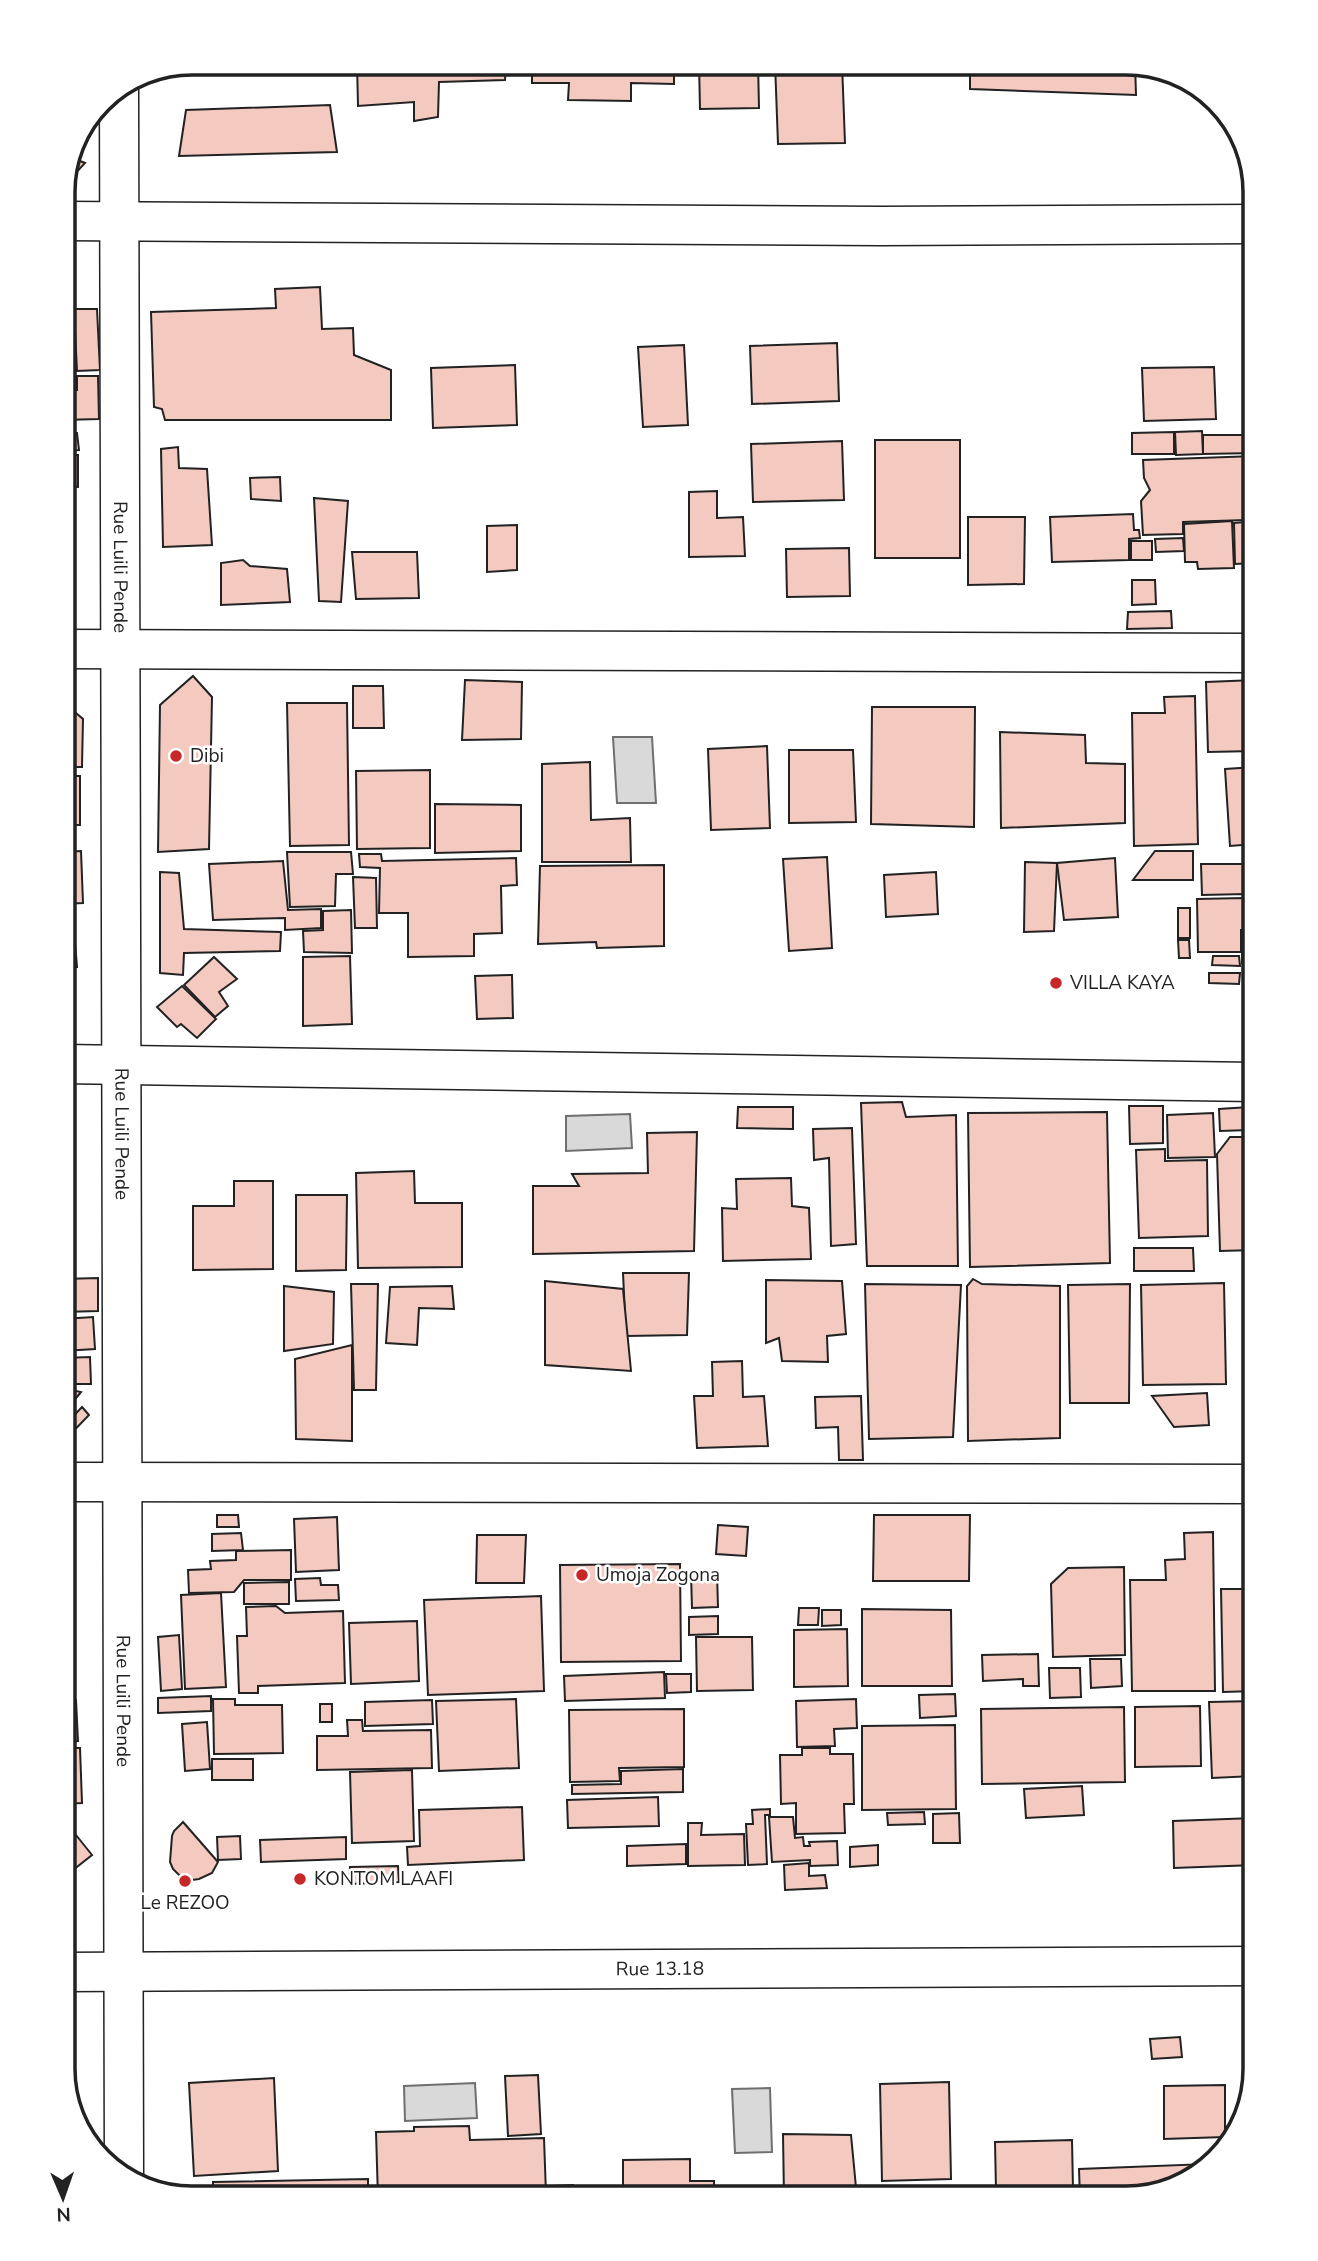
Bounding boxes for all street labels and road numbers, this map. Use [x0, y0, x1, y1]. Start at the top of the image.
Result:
street label: Rue Luili Pende [107, 501, 133, 633]
street label: Rue Luili Pende [108, 1068, 135, 1200]
street label: Rue Luili Pende [110, 1635, 136, 1767]
street label: Rue 13.18 [616, 1956, 704, 1982]

